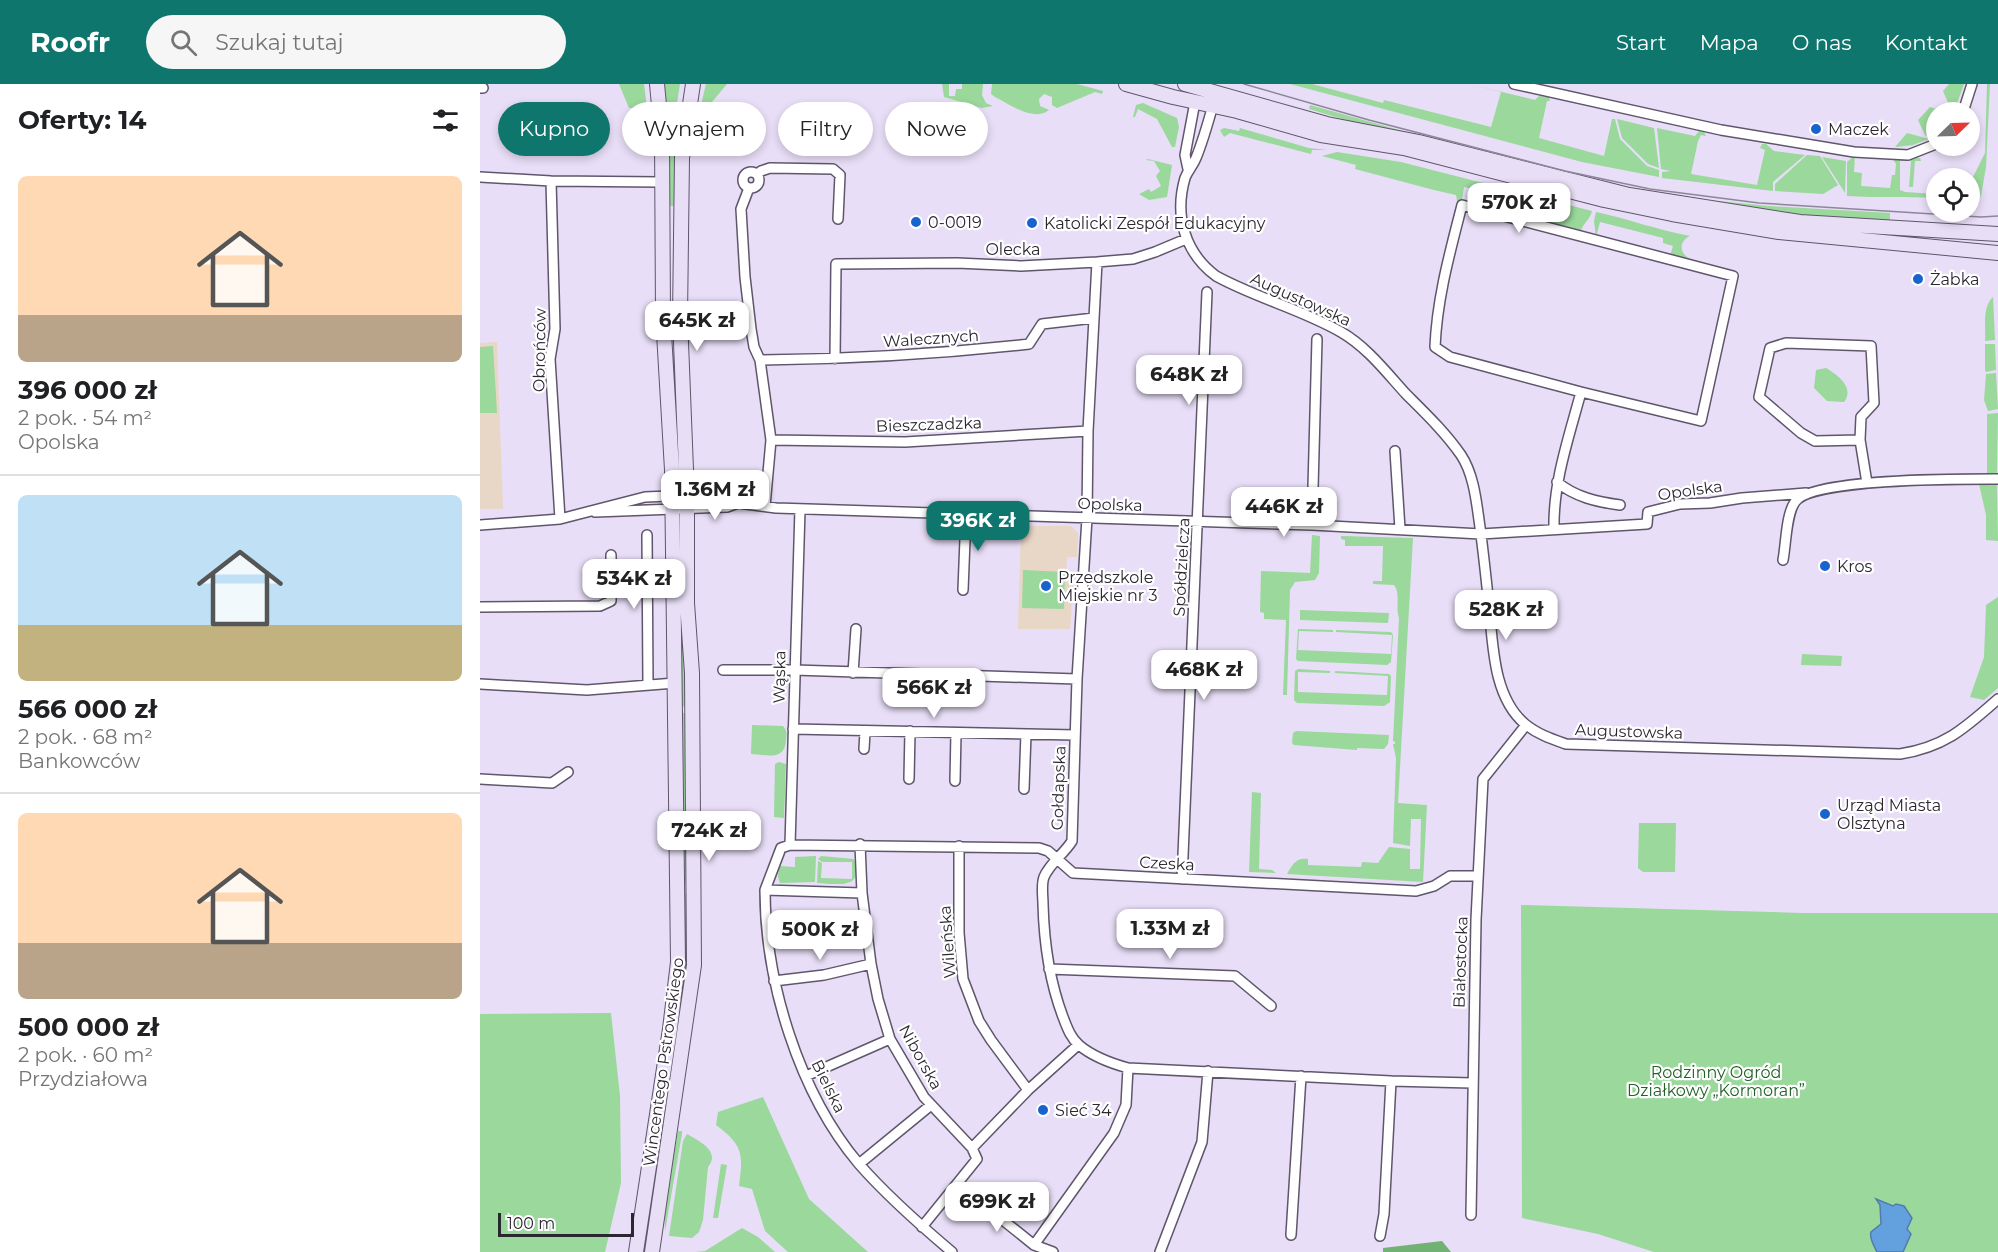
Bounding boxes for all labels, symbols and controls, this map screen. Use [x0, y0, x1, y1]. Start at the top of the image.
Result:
search box [146, 15, 566, 69]
text: Roofr [30, 25, 110, 59]
icon: search [167, 26, 200, 59]
text: Szukaj tutaj [215, 29, 344, 56]
text: Start [1616, 30, 1667, 55]
text: Mapa [1700, 30, 1759, 55]
text: O nas [1792, 30, 1852, 55]
text: Kontakt [1885, 30, 1968, 55]
chip: Kupno [498, 102, 610, 156]
chip: Wynajem [622, 102, 766, 156]
chip: Filtry [778, 102, 873, 156]
chip: Nowe [885, 102, 988, 156]
north arrow [1926, 102, 1980, 156]
map controls [1926, 102, 1980, 222]
text: Oferty: 14 [18, 104, 146, 136]
icon: filters [429, 104, 462, 137]
place label: Maczek [1828, 120, 1889, 139]
marker: Maczek [1809, 122, 1823, 136]
button: locate [1926, 168, 1980, 222]
pin: 570K zł [1464, 183, 1574, 234]
text: 570K zł [1481, 190, 1557, 214]
place label: 0-0019 [928, 213, 982, 232]
place label: Katolicki Zespół Edukacyjny [1044, 214, 1266, 233]
icon: home [186, 215, 294, 323]
marker: 0-0019 [909, 215, 923, 229]
marker: Katolicki Zespół Edukacyjny [1025, 216, 1039, 230]
street label: Olecka [985, 240, 1041, 259]
street label: Augustowska [1248, 269, 1354, 330]
place label: Żabka [1930, 270, 1980, 289]
marker: Żabka [1911, 272, 1925, 286]
pin: 645K zł [642, 301, 752, 352]
street label: Obrońców [529, 308, 550, 392]
text: 645K zł [659, 308, 735, 332]
street label: Walecznych [882, 326, 980, 351]
pin: 648K zł [1134, 355, 1244, 406]
text: 648K zł [1150, 362, 1228, 386]
text: 396 000 zł [18, 374, 157, 406]
text: 2 pok. · 54 m² [18, 406, 152, 430]
street label: Bieszczadzka [876, 413, 982, 436]
text: Opolska [18, 430, 100, 454]
pin: 1.36M zł [653, 470, 777, 521]
text: 1.36M zł [675, 477, 755, 501]
street label: Opolska [1656, 477, 1724, 504]
pin: 446K zł [1229, 487, 1339, 538]
street label: Opolska [1077, 494, 1143, 515]
text: 446K zł [1245, 494, 1323, 518]
pin: 396K zł [923, 501, 1033, 552]
text: 396K zł [940, 508, 1016, 532]
street label: Spółdzielcza [1169, 517, 1194, 617]
icon: home [186, 534, 294, 642]
place label: Kros [1837, 557, 1872, 576]
pin: 534K zł [579, 559, 689, 610]
marker: Kros [1818, 559, 1832, 573]
text: 534K zł [596, 566, 672, 590]
place label: Przedszkole Miejskie nr 3 [1058, 568, 1158, 605]
marker: Przedszkole Miejskie nr 3 [1039, 579, 1053, 593]
pin: 528K zł [1451, 590, 1561, 641]
text: 528K zł [1469, 597, 1543, 621]
street label: Wąska [770, 650, 789, 704]
pin: 468K zł [1149, 650, 1259, 701]
text: 468K zł [1165, 657, 1243, 681]
pin: 566K zł [879, 668, 989, 719]
text: 566K zł [896, 675, 972, 699]
text: 566 000 zł [18, 693, 157, 725]
street label: Augustowska [1575, 720, 1683, 743]
text: 2 pok. · 68 m² [18, 725, 153, 749]
street label: Gołdapska [1048, 745, 1069, 831]
text: Bankowców [18, 749, 140, 773]
place label: Urząd Miasta Olsztyna [1837, 796, 1941, 833]
marker: Urząd Miasta Olsztyna [1818, 807, 1832, 821]
pin: 724K zł [654, 811, 764, 862]
text: 724K zł [671, 818, 747, 842]
icon: home [186, 852, 294, 960]
street label: Czeska [1139, 853, 1195, 874]
street label: Wileńska [935, 905, 960, 979]
pin: 1.33M zł [1108, 909, 1232, 960]
pin: 500K zł [765, 910, 875, 961]
text: 1.33M zł [1130, 916, 1210, 940]
street label: Białostocka [1449, 916, 1472, 1008]
text: 500K zł [782, 917, 858, 941]
street label: Wincentego Pstrowskiego [639, 956, 688, 1168]
text: 500 000 zł [18, 1011, 159, 1043]
street label: Niborska [895, 1021, 946, 1093]
text: 2 pok. · 60 m² [18, 1043, 153, 1067]
street label: Bielska [808, 1056, 850, 1116]
park label: Rodzinny Ogród Działkowy „Kormoran” [1627, 1063, 1805, 1100]
text: Przydziałowa [18, 1067, 148, 1091]
place label: Sieć 34 [1055, 1101, 1112, 1120]
marker: Sieć 34 [1036, 1103, 1050, 1117]
pin: 699K zł [942, 1182, 1052, 1233]
text: 699K zł [959, 1189, 1035, 1213]
scale bar [498, 1210, 634, 1238]
text: 100 m [507, 1214, 555, 1233]

